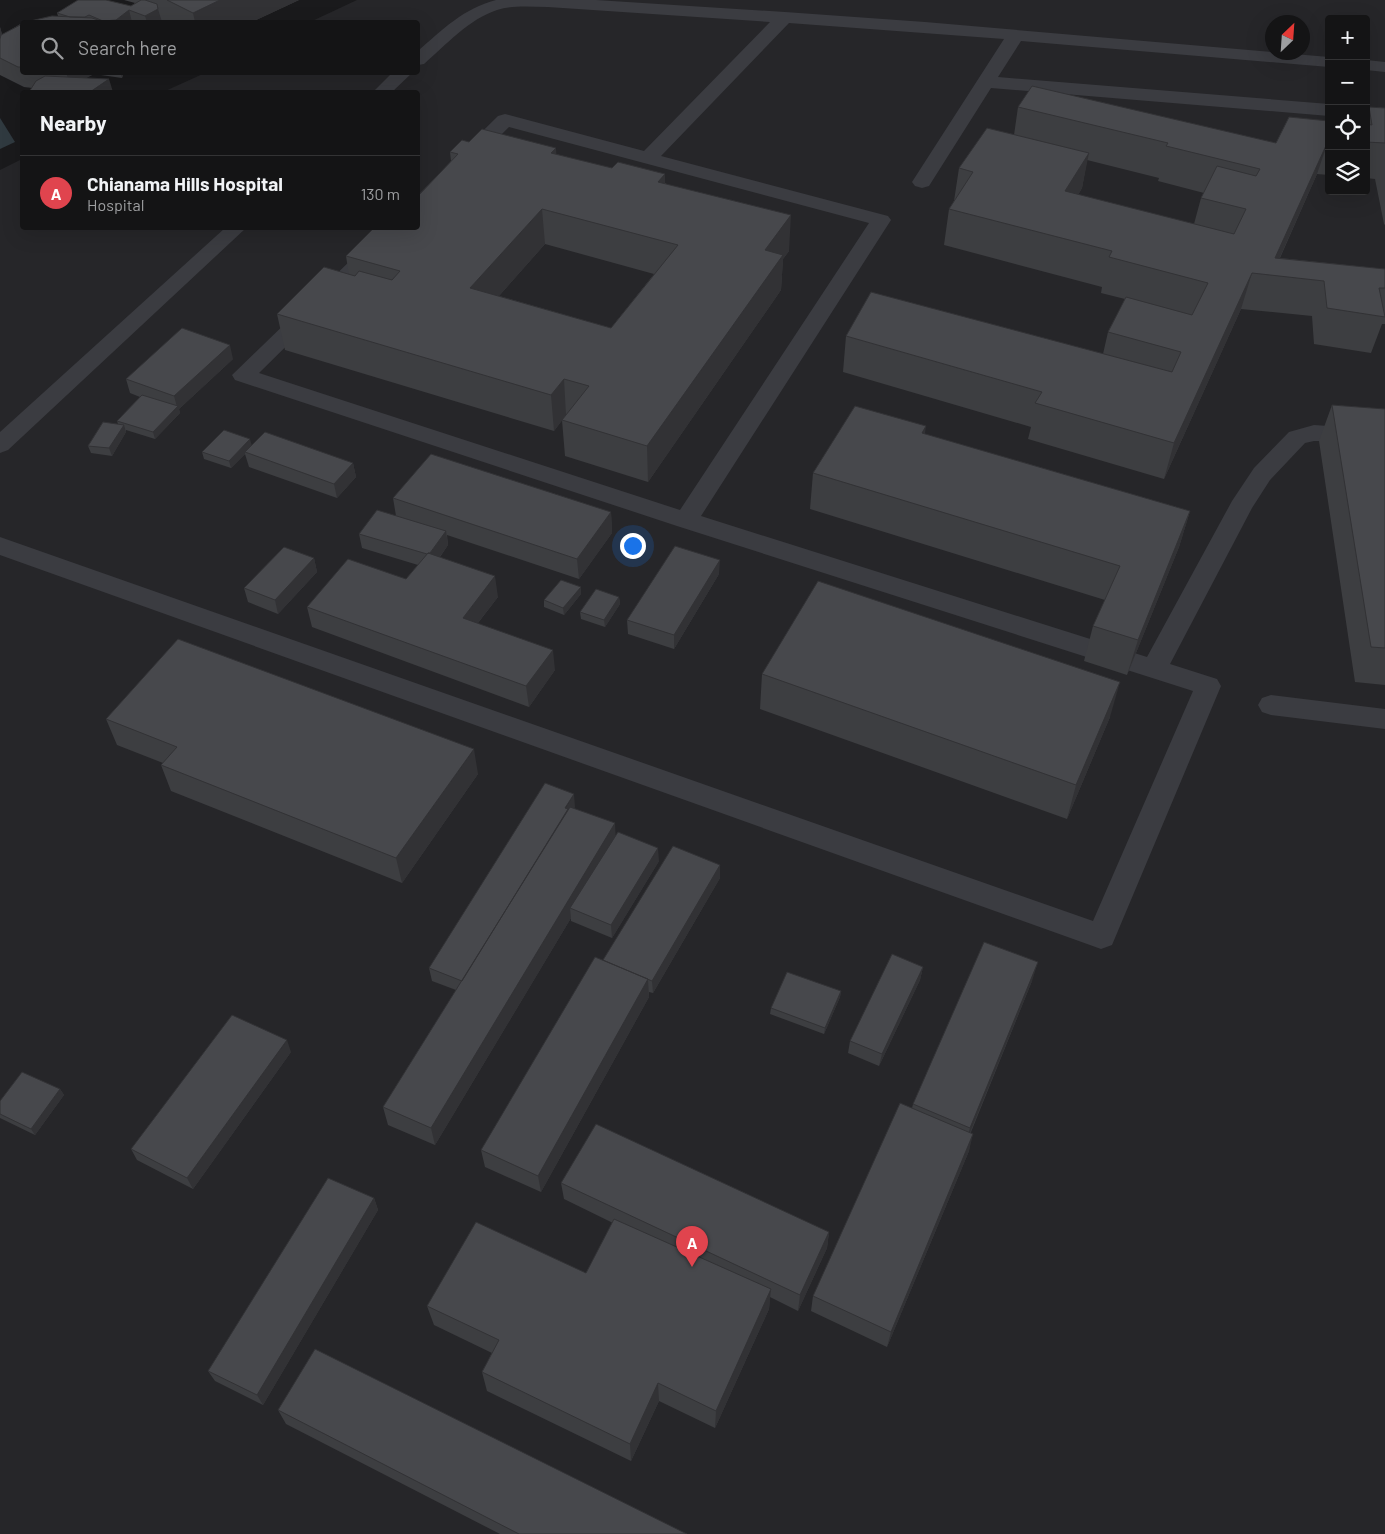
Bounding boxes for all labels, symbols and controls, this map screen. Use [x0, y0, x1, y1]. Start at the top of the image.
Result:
north arrow [1265, 15, 1310, 60]
map controls [1325, 15, 1370, 195]
button: + [1325, 15, 1370, 60]
search box [20, 20, 420, 75]
icon: search [38, 34, 66, 62]
text: Search here [78, 36, 177, 59]
button: − [1325, 60, 1370, 105]
button: locate [1325, 105, 1370, 150]
text: Nearby [40, 110, 106, 135]
button: layers [1325, 150, 1370, 195]
text: Chianama Hills Hospital [87, 172, 283, 195]
text: A [51, 184, 61, 203]
text: 130 m [361, 184, 400, 203]
text: Hospital [87, 195, 144, 214]
your location [620, 533, 646, 559]
pin: A [676, 1226, 708, 1267]

